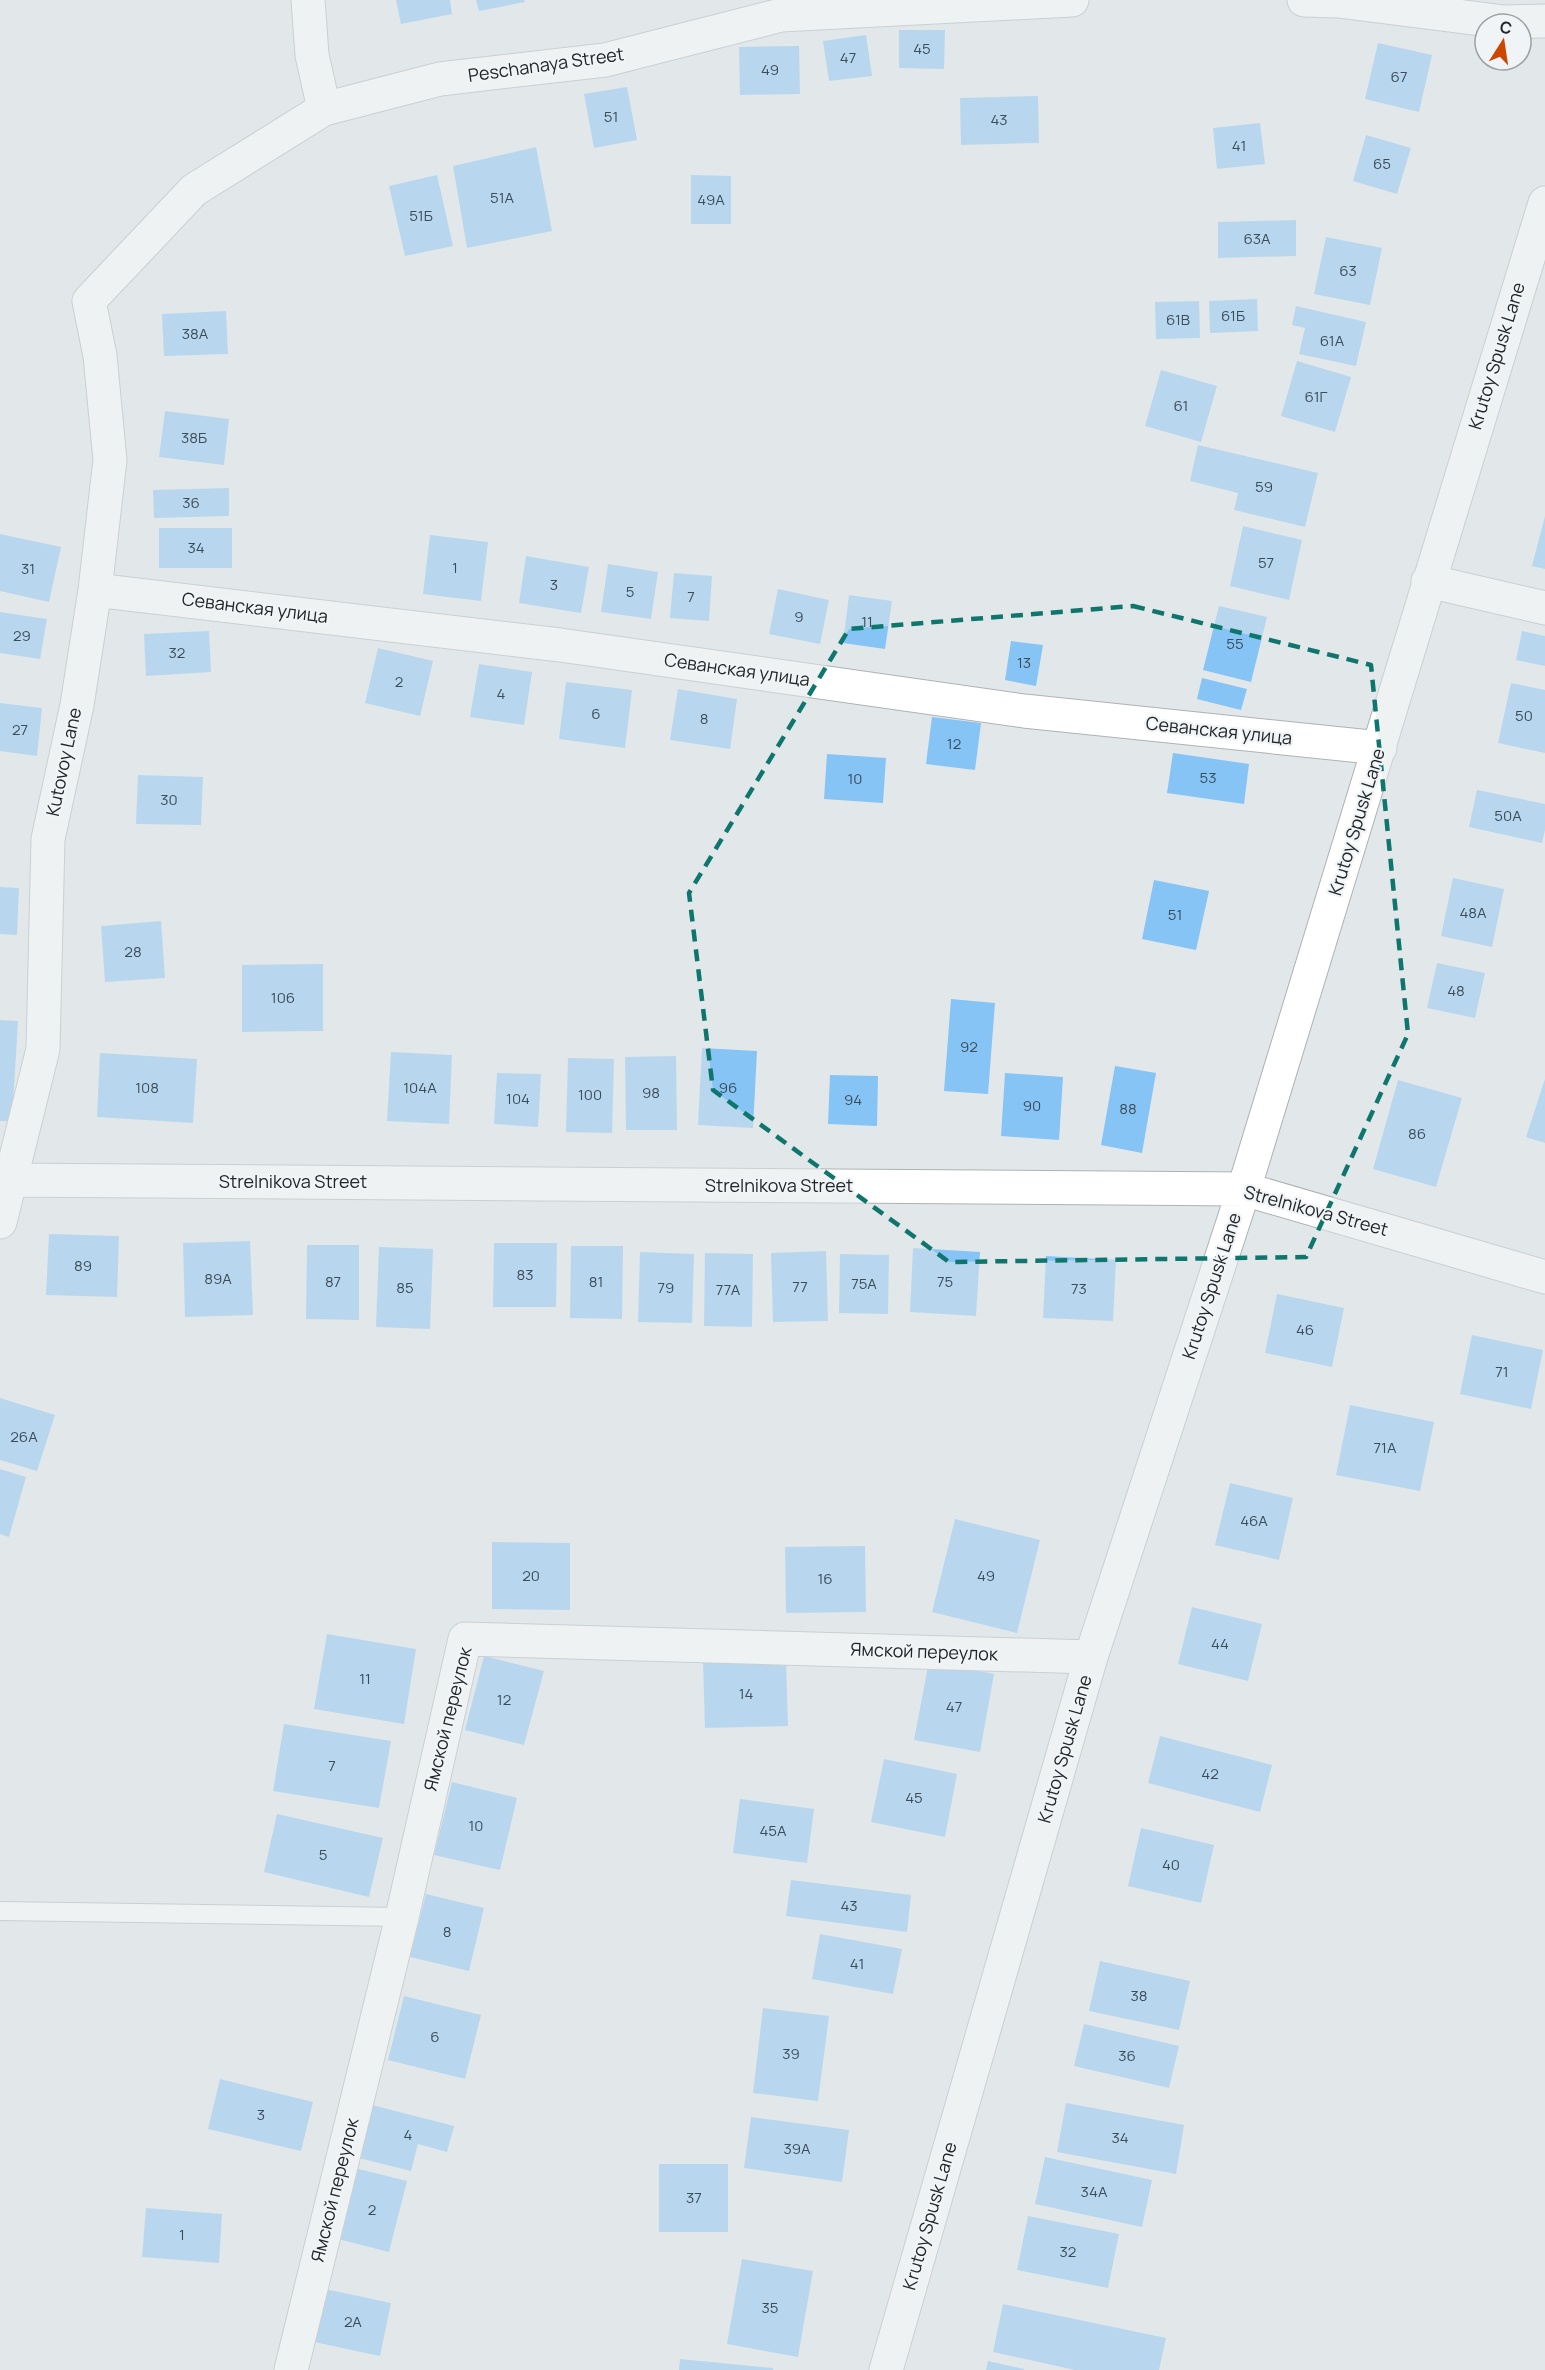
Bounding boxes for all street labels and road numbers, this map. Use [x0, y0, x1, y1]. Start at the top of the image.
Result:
street label: Peschanaya Street [466, 41, 625, 87]
street label: Krutoy Spusk Lane [1462, 279, 1530, 432]
street label: Севанская улица [181, 586, 330, 628]
street label: Севанская улица [663, 647, 812, 691]
street label: Kutovoy Lane [40, 705, 86, 818]
street label: Севанская улица [1145, 710, 1293, 750]
street label: Krutoy Spusk Lane [1322, 745, 1390, 898]
street label: Strelnikova Street [219, 1169, 367, 1193]
street label: Strelnikova Street [705, 1173, 853, 1197]
street label: Strelnikova Street [1242, 1179, 1391, 1241]
street label: Krutoy Spusk Lane [1176, 1209, 1246, 1362]
street label: Ямской переулок [850, 1636, 999, 1666]
street label: Ямской переулок [418, 1643, 477, 1793]
street label: Krutoy Spusk Lane [1031, 1672, 1097, 1826]
street label: Ямской переулок [305, 2114, 364, 2264]
street label: Krutoy Spusk Lane [896, 2139, 962, 2293]

